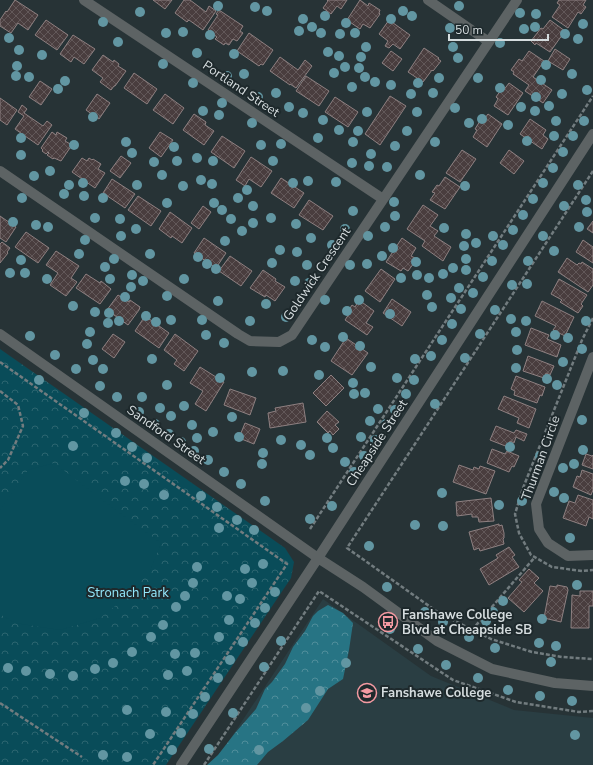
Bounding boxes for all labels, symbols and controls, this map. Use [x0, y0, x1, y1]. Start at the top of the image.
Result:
scale bar [449, 16, 548, 42]
text: 50 m [455, 22, 483, 38]
street label: Portland Street [199, 57, 283, 122]
street label: Goldwick Crescent [279, 223, 355, 324]
street label: Cheapside Street [342, 396, 412, 490]
street label: Sandford Street [123, 401, 209, 469]
street label: Thurman Circle [517, 413, 565, 503]
park label: Stronach Park [87, 584, 169, 602]
place label: Fanshawe College Blvd at Cheapside SB [402, 606, 532, 639]
bus stop icon: Fanshawe College Blvd at Cheapside SB [377, 611, 399, 633]
school or university icon: Fanshawe College [356, 682, 378, 704]
place label: Fanshawe College [381, 684, 491, 702]

